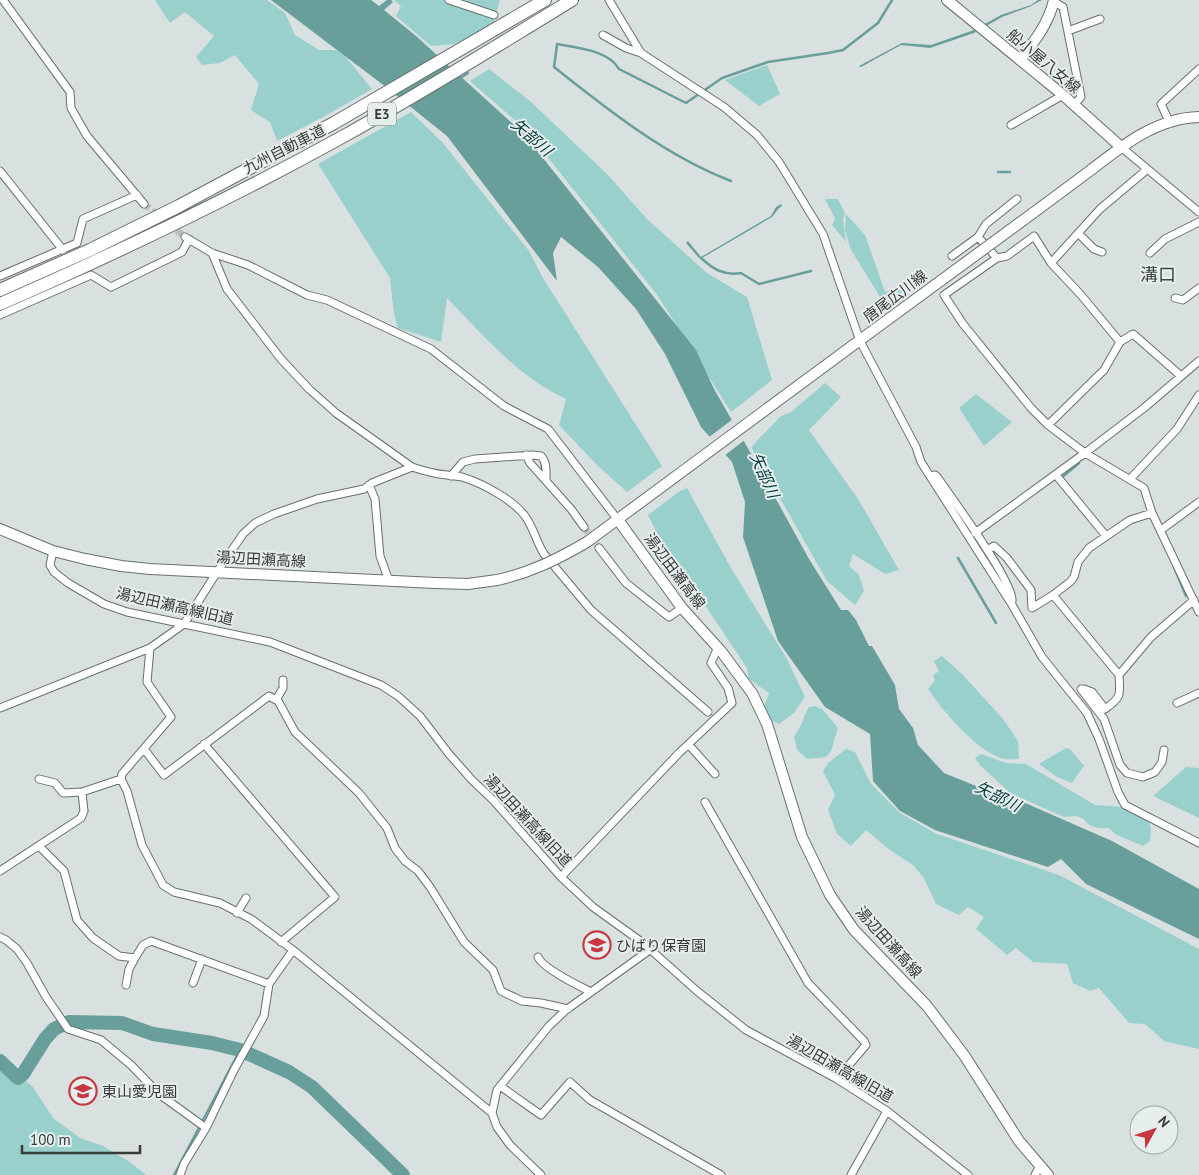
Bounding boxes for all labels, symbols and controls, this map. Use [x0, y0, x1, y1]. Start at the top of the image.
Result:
street label: 船小屋八女線 [1003, 25, 1085, 97]
road number: E3 [368, 102, 396, 126]
water label: 矢部川 [507, 114, 558, 162]
street label: 九州自動車道 [240, 120, 328, 178]
district label: 溝口 [1140, 263, 1176, 286]
street label: 唐尾広川線 [859, 266, 931, 326]
water label: 矢部川 [746, 449, 785, 503]
street label: 湯辺田瀬高線 [640, 529, 710, 613]
street label: 湯辺田瀬高線 [216, 547, 306, 571]
street label: 湯辺田瀬高線旧道 [114, 583, 236, 629]
street label: 湯辺田瀬高線旧道 [480, 770, 576, 870]
water label: 矢部川 [972, 776, 1026, 816]
street label: 湯辺田瀬高線 [852, 902, 926, 982]
school or university icon: ひばり保育園 [582, 930, 612, 960]
place label: ひばり保育園 [616, 936, 706, 955]
street label: 湯辺田瀬高線旧道 [783, 1030, 897, 1106]
school or university icon: 東山愛児園 [68, 1076, 98, 1106]
place label: 東山愛児園 [102, 1082, 177, 1101]
north arrow [1129, 1105, 1179, 1155]
text: N [1154, 1112, 1174, 1131]
scale bar [22, 1122, 140, 1154]
text: 100 m [30, 1130, 71, 1149]

